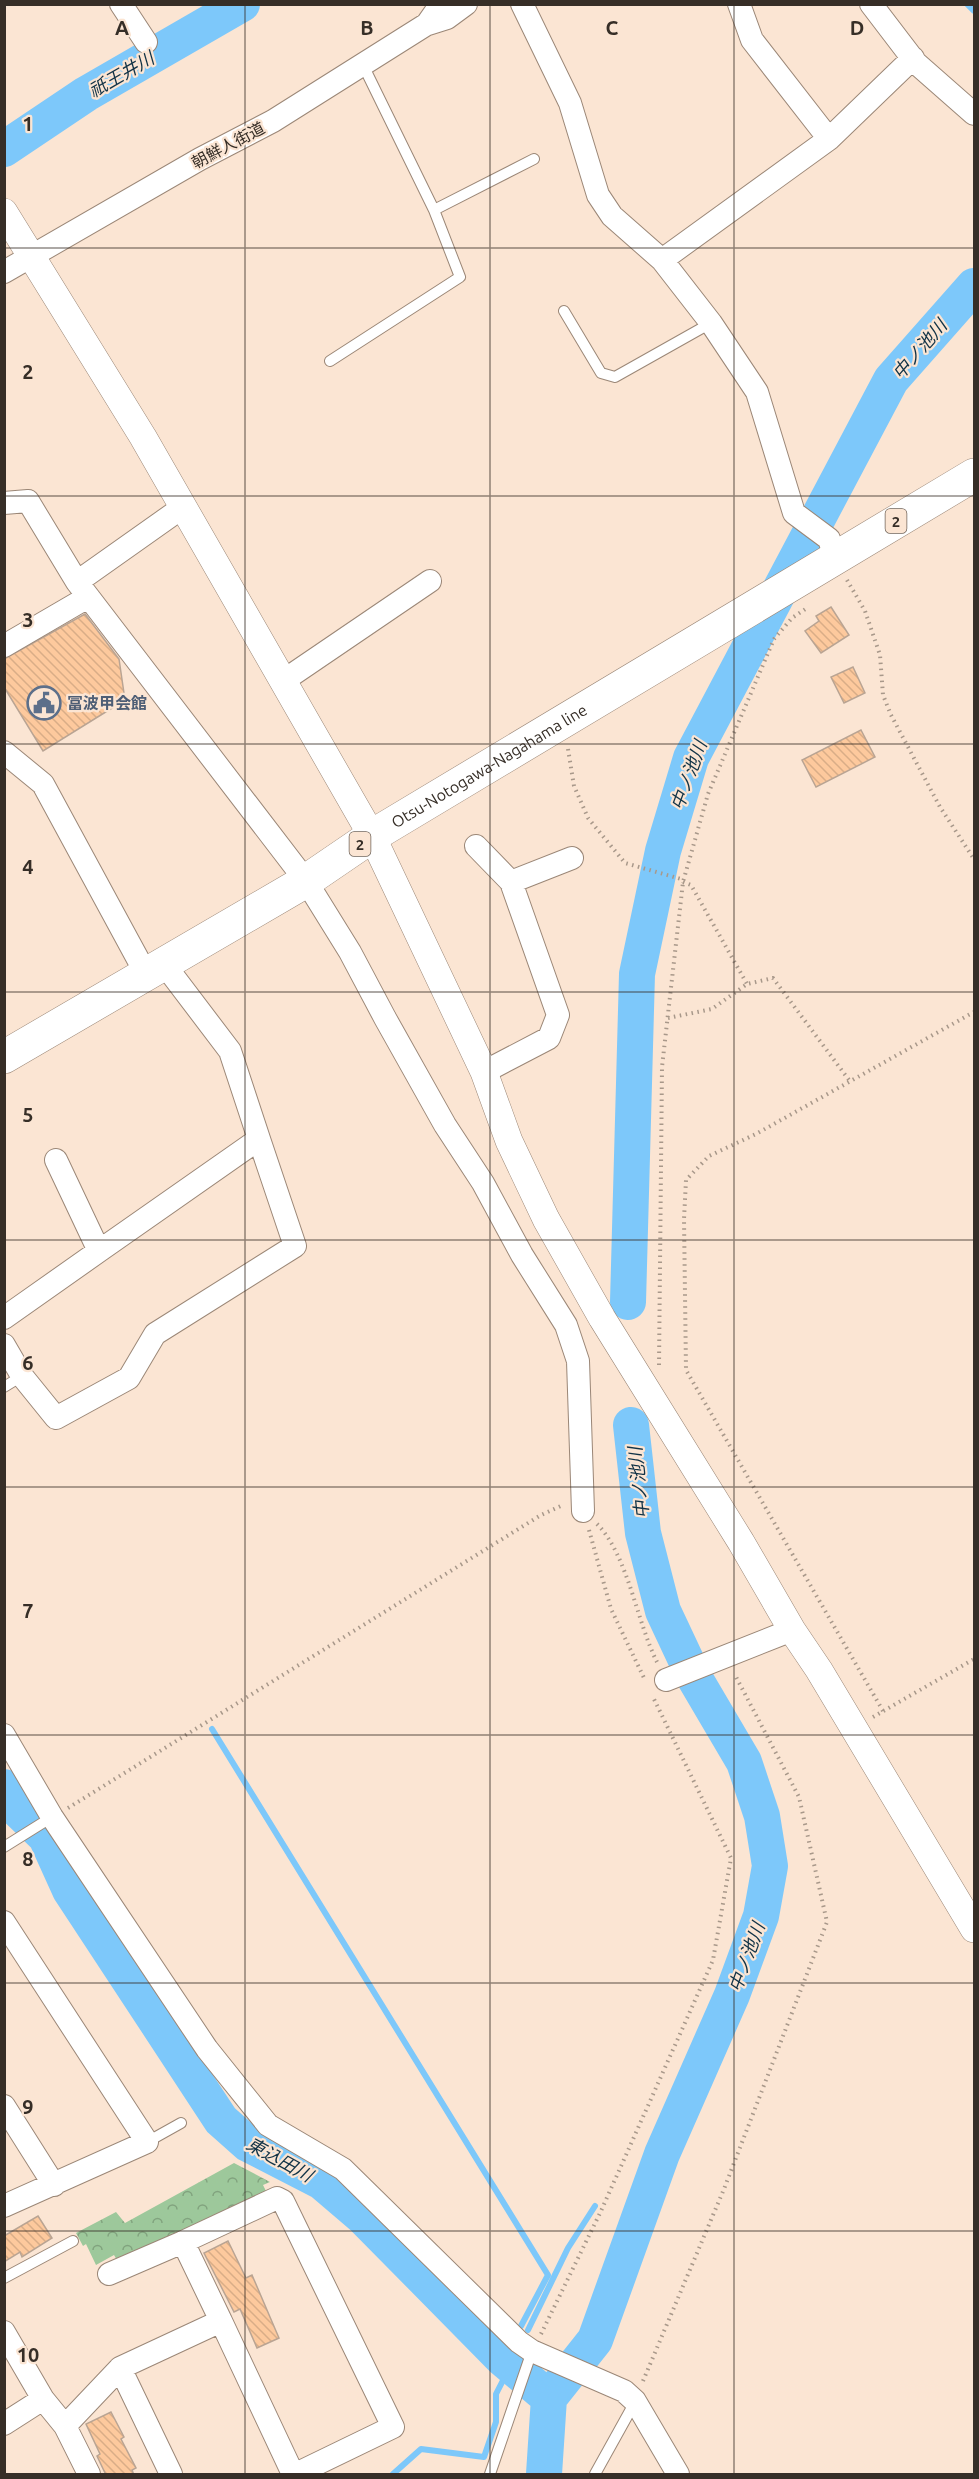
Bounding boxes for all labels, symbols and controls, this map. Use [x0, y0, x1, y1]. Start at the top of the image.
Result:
text: A [115, 16, 129, 39]
text: B [360, 16, 374, 39]
text: C [606, 16, 619, 39]
text: D [850, 16, 864, 39]
water label: 祇王井川 [85, 46, 159, 101]
text: 1 [22, 112, 34, 135]
street label: 朝鮮人街道 [188, 118, 268, 172]
water label: 中ノ池川 [888, 314, 951, 383]
text: 2 [22, 360, 34, 383]
road number: 2 [886, 509, 906, 533]
text: 3 [22, 608, 34, 631]
public building icon: 冨波甲会館 [26, 685, 62, 721]
place label: 冨波甲会館 [67, 694, 147, 712]
street label: Otsu-Notogawa-Nagahama line [388, 700, 590, 831]
water label: 中ノ池川 [666, 736, 710, 812]
road number: 2 [350, 832, 370, 856]
text: 4 [22, 855, 34, 878]
text: 5 [22, 1103, 34, 1126]
text: 6 [22, 1351, 34, 1374]
water label: 中ノ池川 [624, 1444, 652, 1520]
text: 7 [22, 1599, 34, 1622]
text: 8 [22, 1847, 34, 1870]
water label: 中ノ池川 [724, 1918, 768, 1994]
text: 9 [22, 2095, 34, 2118]
water label: 東込田川 [244, 2133, 318, 2186]
text: 10 [17, 2343, 39, 2366]

